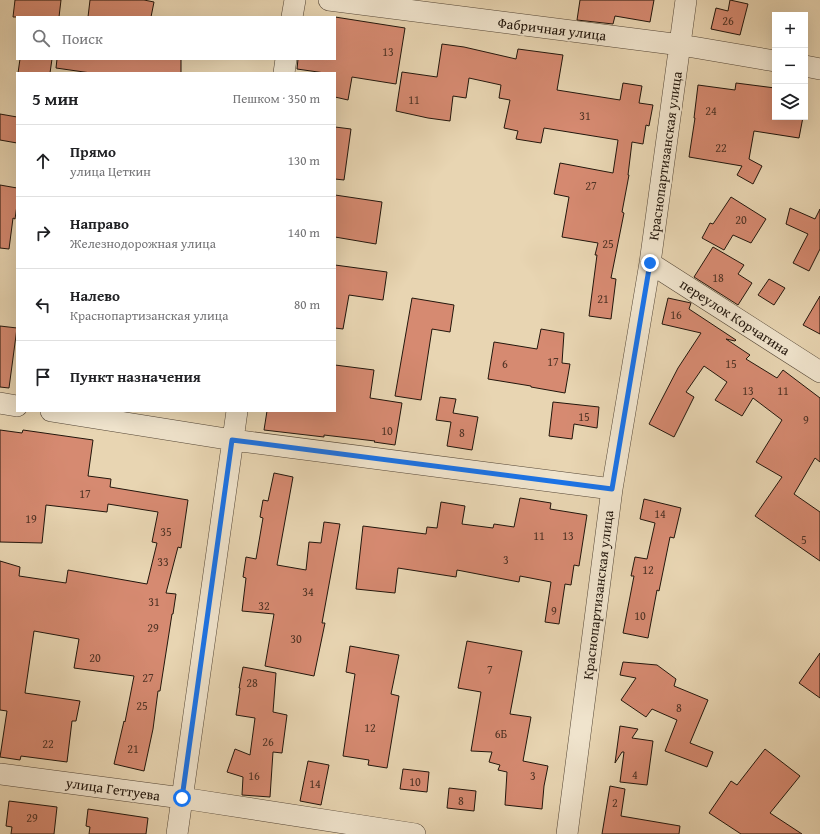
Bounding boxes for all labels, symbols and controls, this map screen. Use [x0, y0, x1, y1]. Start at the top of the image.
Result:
street label: Фабричная улица [497, 12, 608, 46]
house number: 26 [722, 12, 734, 29]
map controls [772, 12, 808, 120]
button: + [772, 12, 808, 48]
search box [16, 16, 336, 60]
icon: search [30, 27, 52, 49]
text: Поиск [62, 28, 103, 49]
house number: 13 [382, 43, 394, 60]
button: − [772, 48, 808, 84]
street label: Краснопартизанская улица [643, 70, 687, 242]
button: layers [772, 84, 808, 120]
text: 5 мин [32, 86, 78, 111]
text: Пешком · 350 m [233, 89, 320, 108]
house number: 11 [408, 91, 420, 108]
house number: 24 [705, 102, 717, 119]
house number: 31 [579, 107, 591, 124]
house number: 22 [715, 139, 727, 156]
text: Прямо [70, 141, 116, 162]
icon: ahead [32, 150, 54, 172]
text: 130 m [288, 151, 320, 170]
text: улица Цеткин [70, 162, 151, 181]
house number: 27 [585, 177, 597, 194]
house number: 20 [735, 211, 747, 228]
text: Направо [70, 213, 129, 234]
icon: right [32, 222, 54, 244]
text: 140 m [288, 223, 320, 242]
text: Железнодорожная улица [70, 234, 216, 253]
house number: 25 [602, 235, 614, 252]
route end [641, 254, 659, 272]
house number: 18 [712, 269, 724, 286]
street label: переулок Корчагина [676, 274, 794, 360]
text: Налево [70, 285, 120, 306]
house number: 21 [597, 290, 609, 307]
icon: left [32, 294, 54, 316]
text: 80 m [294, 295, 320, 314]
text: Краснопартизанская улица [70, 306, 228, 325]
house number: 16 [670, 306, 682, 323]
house number: 17 [547, 353, 559, 370]
house number: 6 [502, 355, 508, 372]
house number: 15 [725, 355, 737, 372]
icon: arrive [32, 366, 54, 388]
text: Пункт назначения [70, 366, 201, 387]
house number: 13 [742, 382, 754, 399]
house number: 11 [777, 382, 789, 399]
house number: 15 [578, 408, 590, 425]
house number: 9 [803, 411, 809, 428]
house number: 10 [381, 422, 393, 439]
house number: 8 [459, 424, 465, 441]
house number: 17 [79, 485, 91, 502]
house number: 14 [654, 505, 666, 522]
street label: Краснопартизанская улица [578, 509, 618, 681]
house number: 19 [25, 510, 37, 527]
house number: 35 [160, 523, 172, 540]
house number: 11 [533, 527, 545, 544]
house number: 13 [562, 527, 574, 544]
house number: 5 [801, 531, 807, 548]
house number: 3 [503, 551, 509, 568]
house number: 33 [157, 553, 169, 570]
house number: 12 [642, 561, 654, 578]
house number: 34 [302, 583, 314, 600]
house number: 31 [148, 593, 160, 610]
house number: 32 [258, 597, 270, 614]
house number: 9 [551, 602, 557, 619]
house number: 10 [634, 607, 646, 624]
house number: 29 [147, 619, 159, 636]
house number: 30 [290, 630, 302, 647]
house number: 20 [89, 649, 101, 666]
house number: 7 [487, 661, 493, 678]
house number: 27 [142, 669, 154, 686]
house number: 28 [246, 674, 258, 691]
house number: 25 [136, 697, 148, 714]
house number: 8 [676, 699, 682, 716]
house number: 12 [364, 719, 376, 736]
house number: 6Б [495, 725, 507, 742]
house number: 26 [262, 733, 274, 750]
house number: 22 [42, 735, 54, 752]
house number: 21 [127, 740, 139, 757]
house number: 4 [632, 766, 638, 783]
house number: 16 [248, 767, 260, 784]
house number: 3 [530, 767, 536, 784]
street label: улица Геттуева [64, 772, 162, 806]
house number: 10 [409, 773, 421, 790]
house number: 14 [309, 775, 321, 792]
route start [173, 789, 191, 807]
house number: 8 [458, 792, 464, 809]
house number: 2 [612, 794, 618, 811]
house number: 29 [26, 809, 38, 826]

